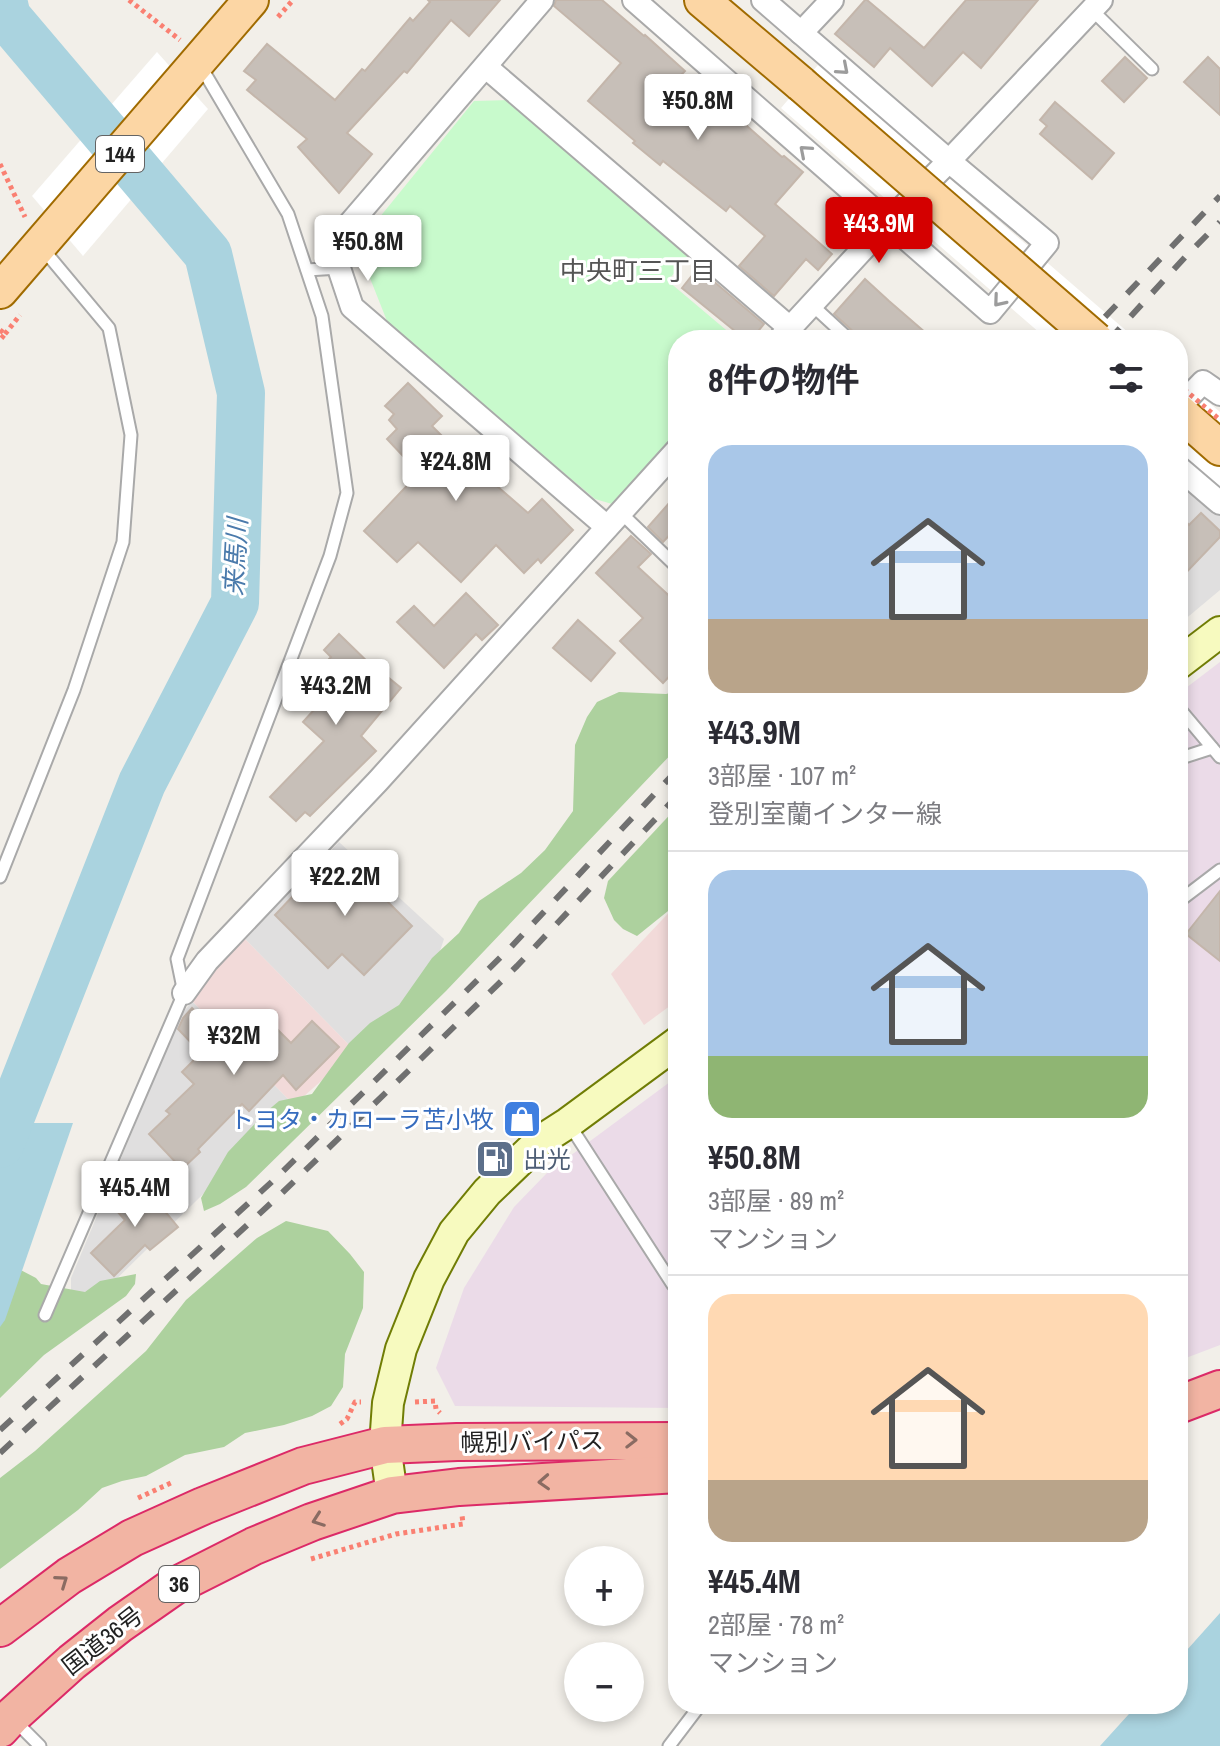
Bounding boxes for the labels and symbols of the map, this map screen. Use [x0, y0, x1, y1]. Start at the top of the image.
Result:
one-way arrow [833, 59, 848, 74]
pin: ¥50.8M [633, 74, 763, 142]
road number: 144 [96, 136, 144, 172]
one-way arrow [799, 146, 814, 160]
pin: ¥43.9M [814, 197, 944, 265]
pin: ¥50.8M [303, 215, 433, 283]
district label: 中央町三丁目 [560, 253, 716, 288]
one-way arrow [994, 292, 1009, 306]
pin: ¥24.8M [391, 435, 521, 503]
water label: 来馬川 [215, 514, 255, 597]
pin: ¥43.2M [271, 659, 401, 727]
pin: ¥22.2M [280, 850, 410, 918]
pin: ¥32M [187, 1009, 281, 1077]
shop icon: トヨタ・カローラ苫小牧 [501, 1098, 543, 1140]
place label: トヨタ・カローラ苫小牧 [230, 1103, 494, 1135]
fuel station icon: 出光 [474, 1138, 516, 1180]
place label: 出光 [523, 1143, 571, 1175]
pin: ¥45.4M [70, 1161, 200, 1229]
street label: 幌別バイパス [460, 1424, 604, 1458]
one-way arrow [625, 1432, 638, 1449]
one-way arrow [537, 1473, 550, 1490]
one-way arrow [312, 1510, 326, 1527]
road number: 36 [159, 1566, 199, 1602]
one-way arrow [54, 1576, 68, 1591]
street label: 国道36号 [55, 1598, 149, 1682]

